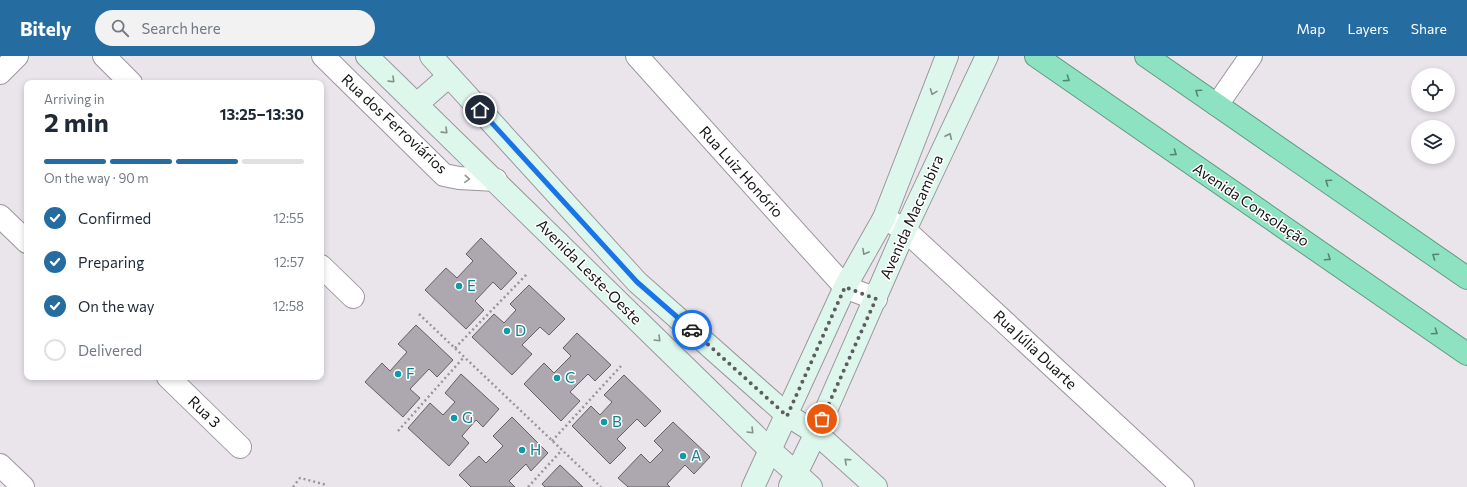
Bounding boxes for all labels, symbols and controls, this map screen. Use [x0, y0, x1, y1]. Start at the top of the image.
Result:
search box [95, 10, 375, 46]
text: Bitely [20, 17, 71, 40]
icon: search [109, 17, 131, 39]
text: Search here [141, 19, 221, 37]
text: Map [1297, 20, 1325, 37]
text: Layers [1347, 20, 1389, 37]
text: Share [1411, 20, 1447, 37]
map controls [1411, 68, 1455, 164]
button: locate [1411, 68, 1455, 112]
street label: Rua dos Ferroviários [338, 70, 451, 177]
one-way arrow [1063, 74, 1070, 82]
one-way arrow [387, 75, 395, 83]
one-way arrow [930, 89, 938, 96]
one-way arrow [1195, 89, 1202, 97]
text: Arriving in [44, 91, 104, 107]
pin [463, 93, 497, 127]
icon: home [469, 99, 491, 121]
text: 13:25–13:30 [220, 105, 304, 123]
text: 2 min [44, 106, 109, 137]
button: layers [1411, 120, 1455, 164]
street label: Rua Luiz Honório [696, 122, 788, 221]
one-way arrow [440, 126, 448, 134]
one-way arrow [944, 132, 952, 140]
one-way arrow [1170, 148, 1177, 155]
street label: Avenida Macambira [876, 152, 947, 281]
street label: Avenida Consolação [1190, 159, 1313, 250]
text: On the way · 90 m [44, 170, 149, 186]
one-way arrow [464, 175, 470, 183]
one-way arrow [1325, 179, 1332, 187]
icon: check [44, 207, 66, 229]
text: Confirmed [78, 209, 151, 227]
text: 12:55 [273, 210, 304, 226]
street label: Avenida Leste-Oeste [533, 215, 646, 328]
one-way arrow [862, 248, 869, 255]
icon: check [44, 251, 66, 273]
text: Preparing [78, 253, 144, 271]
one-way arrow [1324, 253, 1331, 261]
one-way arrow [1432, 253, 1439, 261]
text: 12:57 [274, 254, 304, 270]
place label: E [467, 276, 476, 294]
marker: E [454, 281, 464, 291]
icon: check [44, 295, 66, 317]
text: On the way [78, 297, 155, 315]
text: 12:58 [273, 298, 304, 314]
street label: Rua Júlia Duarte [990, 306, 1081, 393]
courier [672, 310, 712, 350]
icon: car [681, 319, 703, 341]
place label: D [515, 321, 526, 339]
marker: D [502, 326, 512, 336]
one-way arrow [1431, 327, 1438, 335]
one-way arrow [653, 335, 661, 342]
text: Delivered [78, 341, 142, 359]
place label: F [406, 364, 415, 382]
place label: C [565, 368, 575, 386]
marker: F [393, 369, 403, 379]
marker: C [552, 373, 562, 383]
street label: Rua 3 [185, 392, 224, 431]
pin [805, 402, 839, 436]
place label: G [462, 408, 473, 426]
icon: bag [811, 408, 833, 430]
place label: B [612, 412, 622, 430]
marker: G [449, 413, 459, 423]
marker: B [599, 417, 609, 427]
one-way arrow [746, 426, 754, 434]
place label: H [530, 440, 541, 458]
marker: H [517, 445, 527, 455]
place label: A [691, 446, 701, 464]
marker: A [678, 451, 688, 461]
one-way arrow [844, 458, 852, 465]

